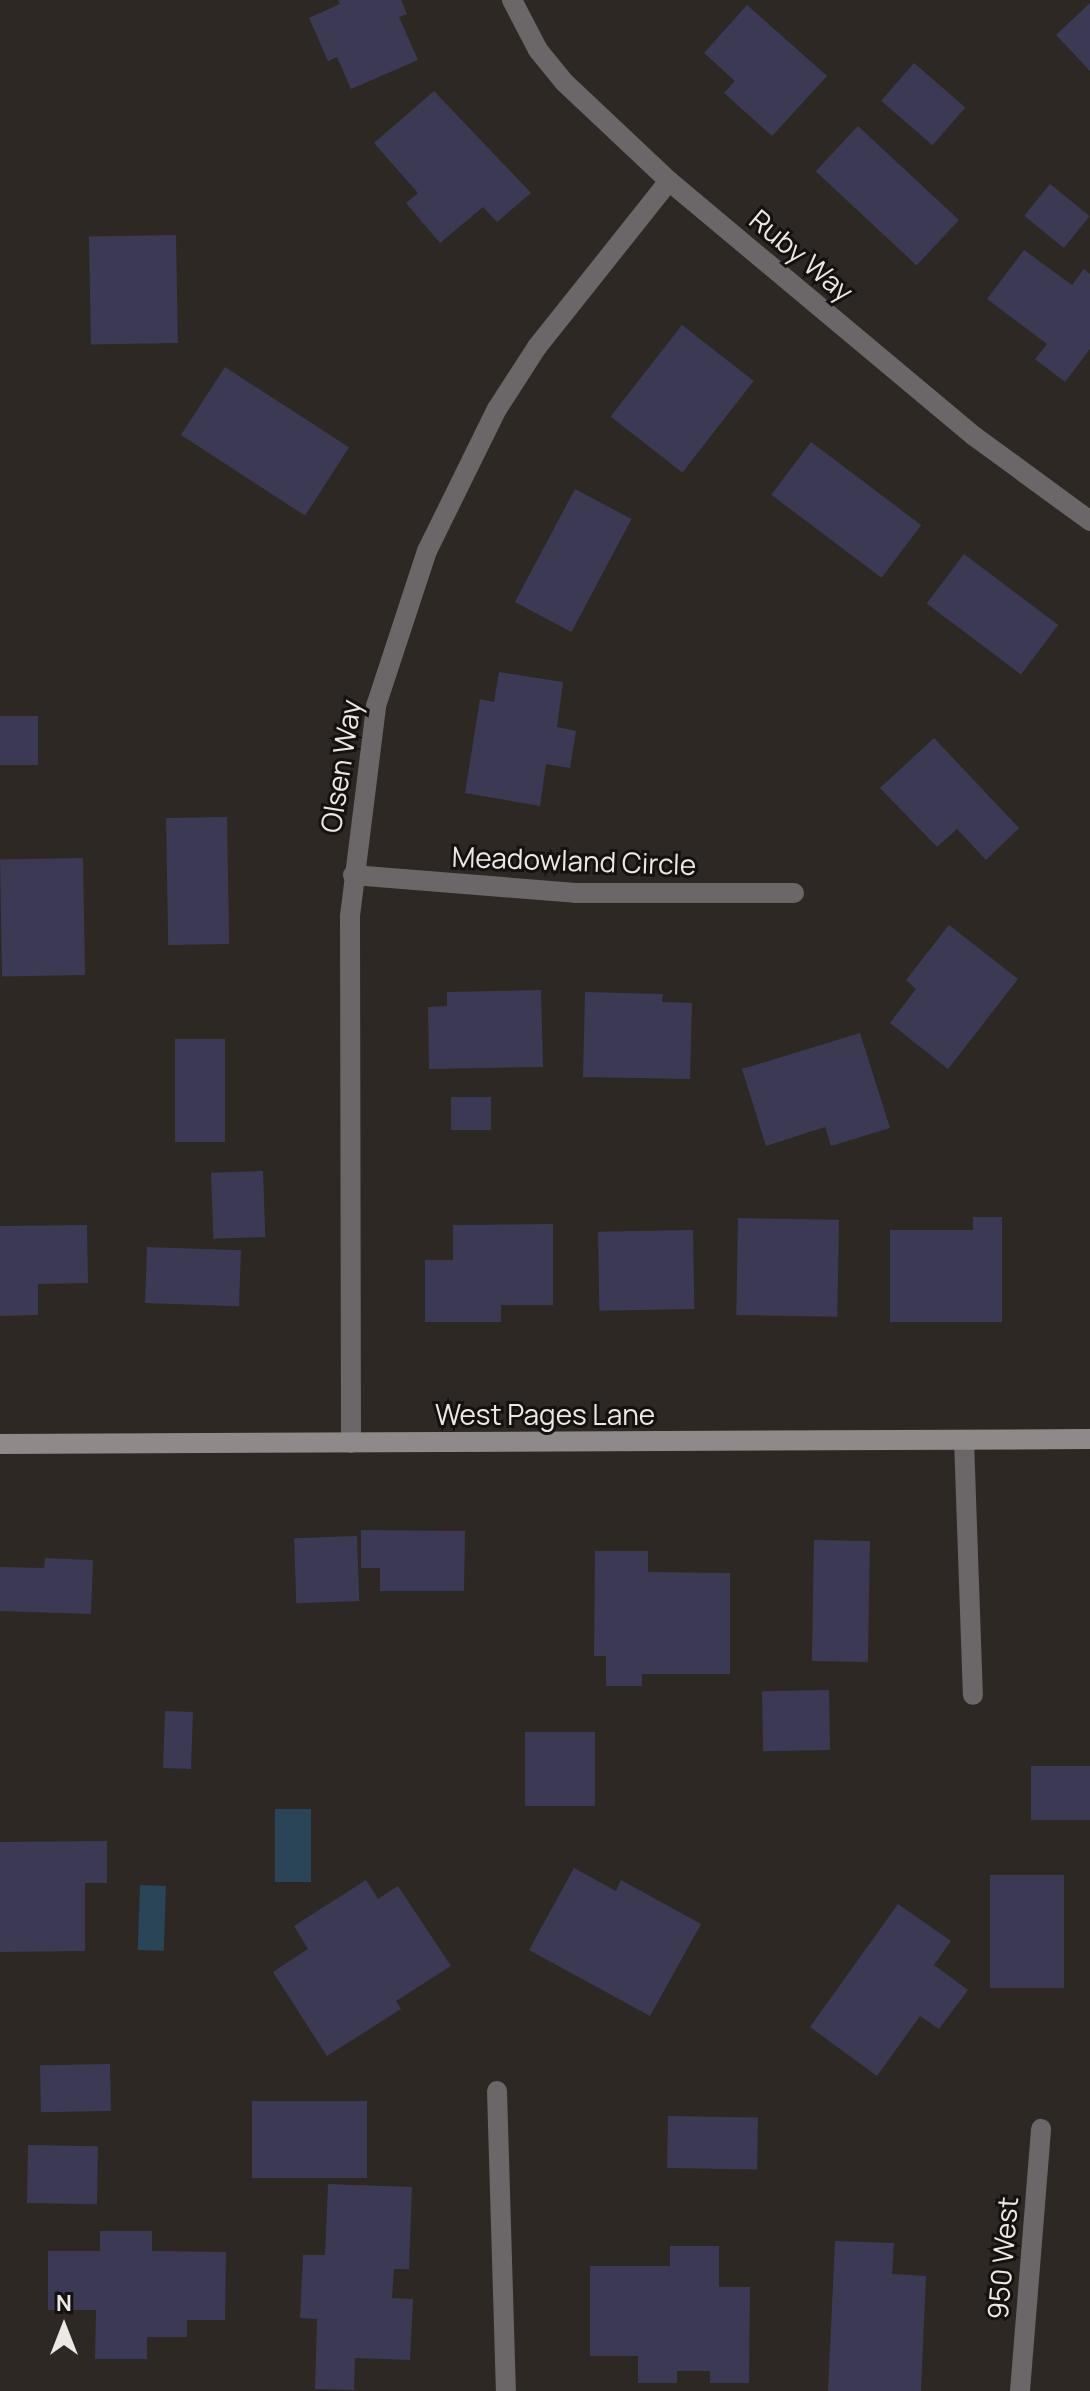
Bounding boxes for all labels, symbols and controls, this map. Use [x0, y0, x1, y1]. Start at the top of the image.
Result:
street label: Ruby Way [743, 202, 861, 308]
street label: Olsen Way [313, 697, 367, 835]
street label: Meadowland Circle [451, 839, 697, 881]
street label: West Pages Lane [435, 1397, 655, 1431]
street label: 950 West [980, 2195, 1024, 2321]
north arrow [24, 2287, 104, 2367]
text: N [56, 2288, 72, 2318]

